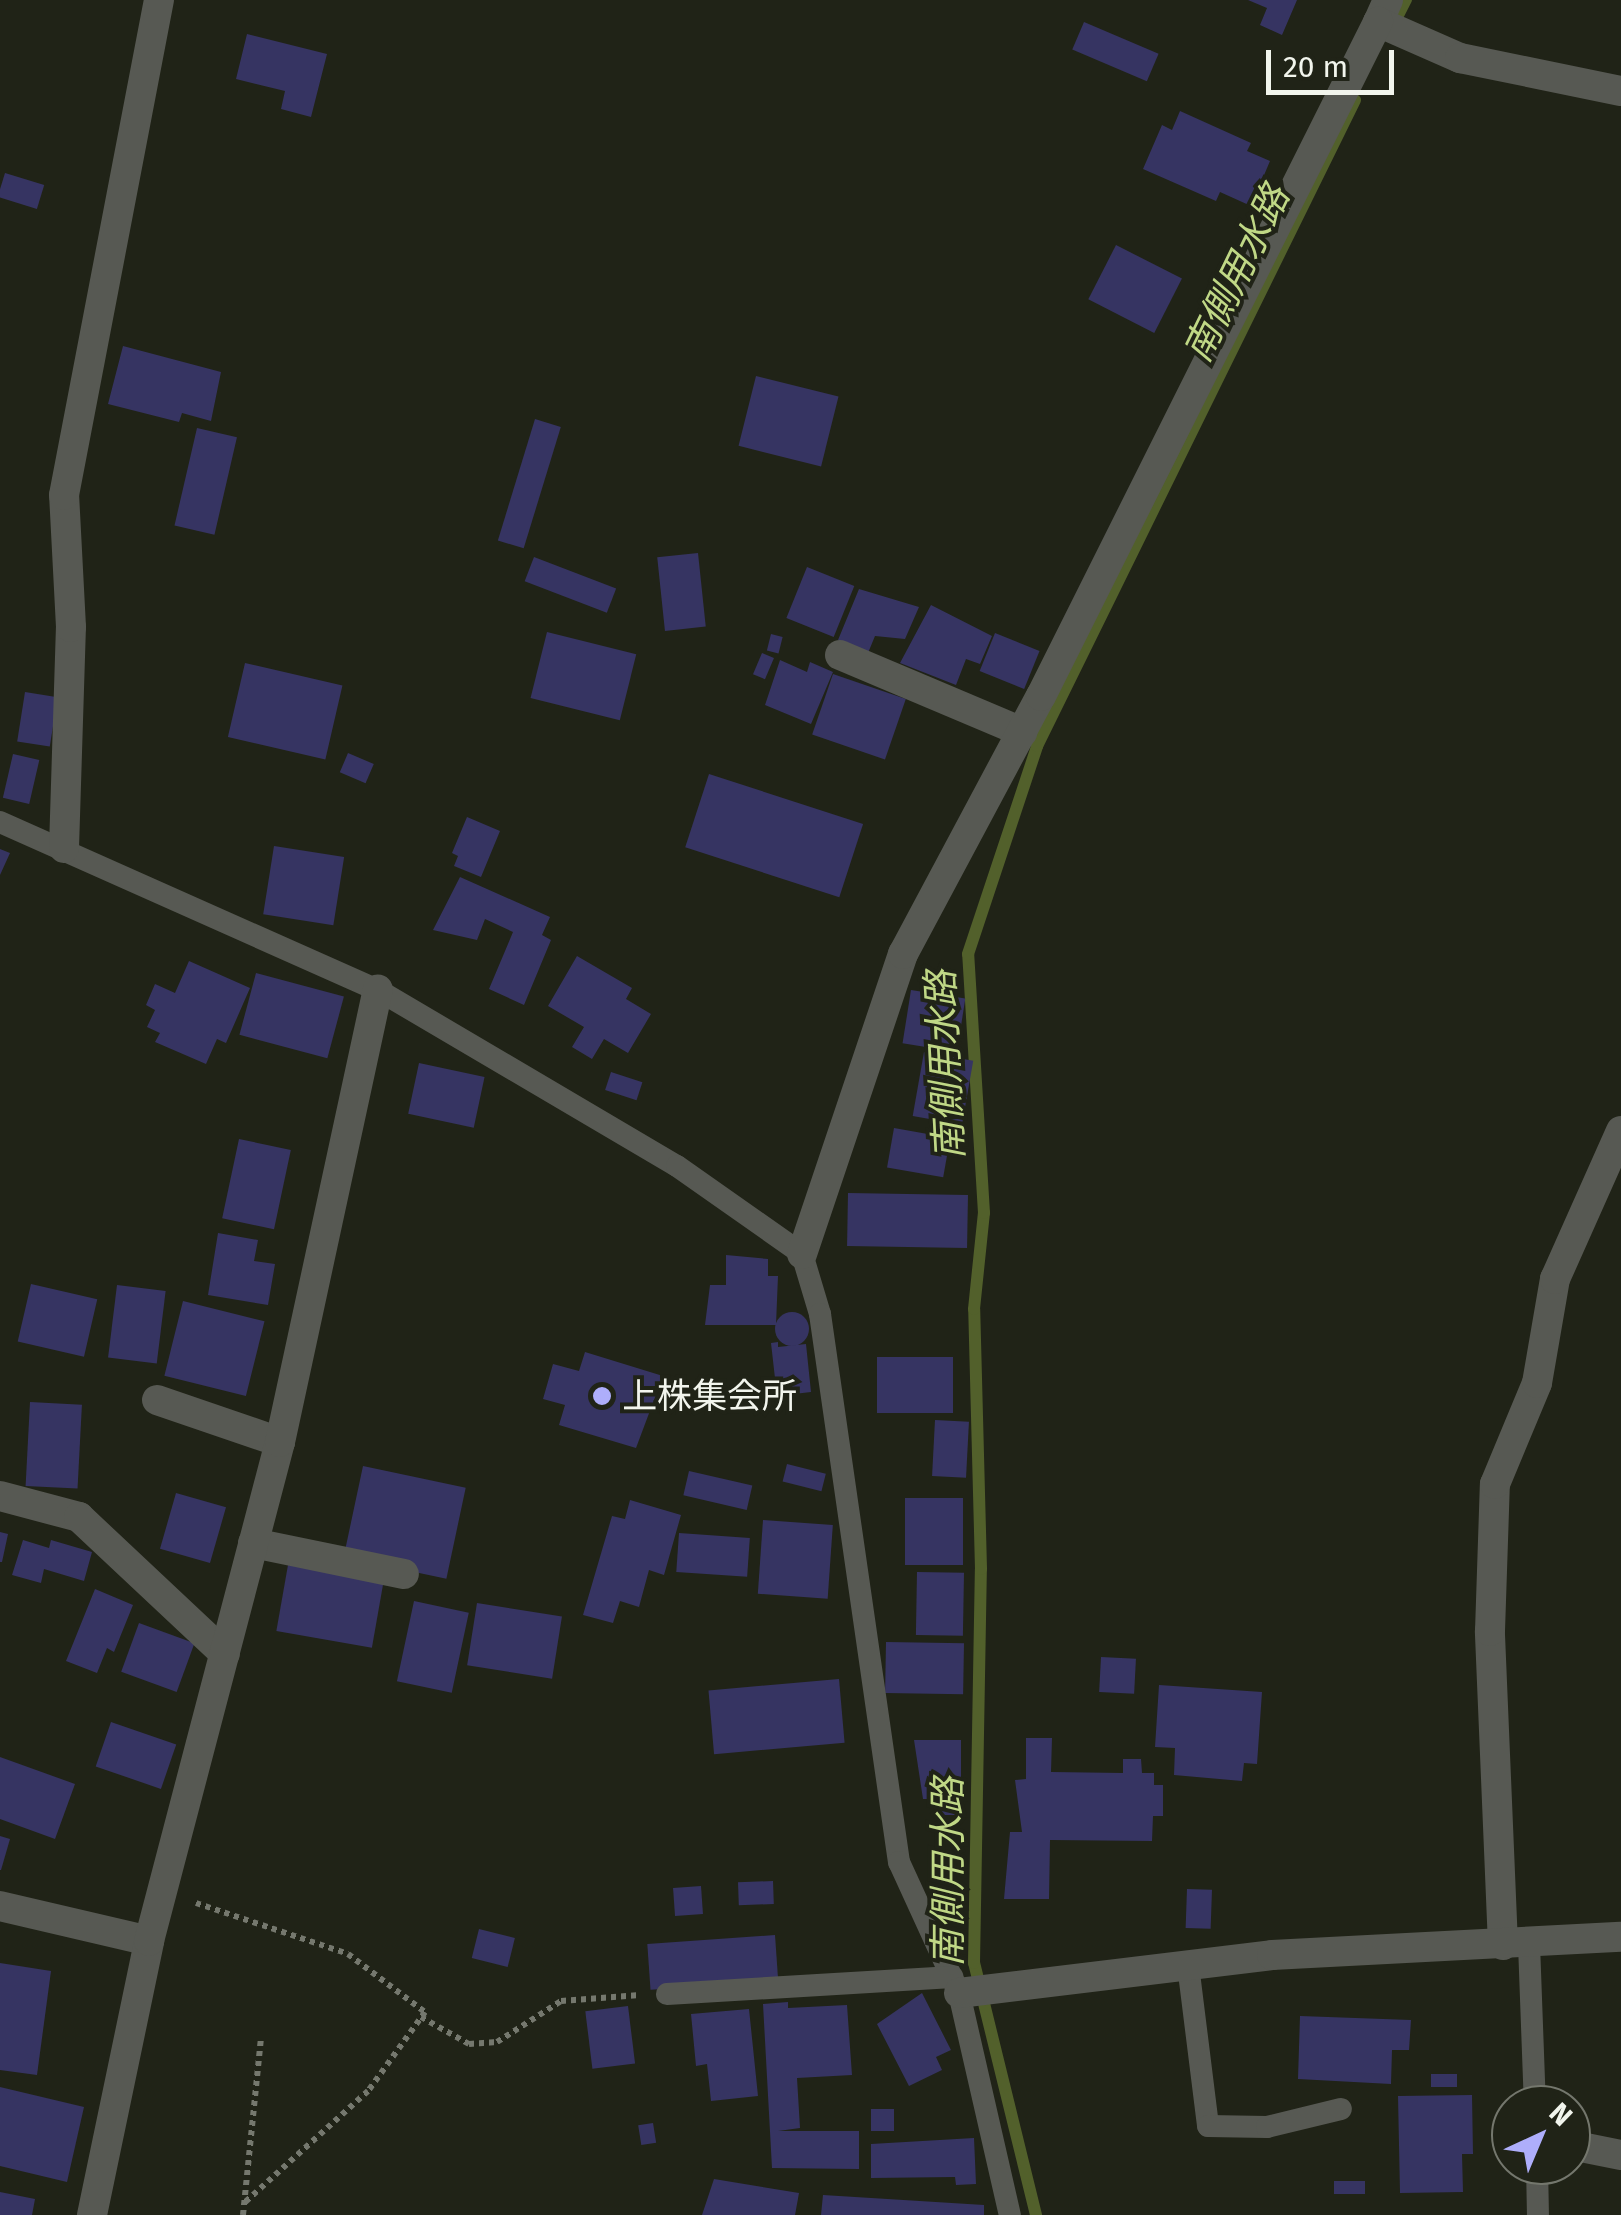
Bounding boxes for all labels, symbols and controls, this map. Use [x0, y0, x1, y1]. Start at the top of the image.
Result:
scale bar [1271, 30, 1398, 92]
text: 20 m [1283, 49, 1348, 85]
water label: 南側用水路 [1175, 179, 1299, 369]
water label: 南側用水路 [918, 969, 974, 1161]
place label: 上株集会所 [622, 1375, 797, 1417]
marker: 上株集会所 [591, 1385, 613, 1407]
water label: 南側用水路 [926, 1777, 972, 1967]
north arrow [1491, 2085, 1591, 2185]
text: N [1543, 2096, 1579, 2133]

